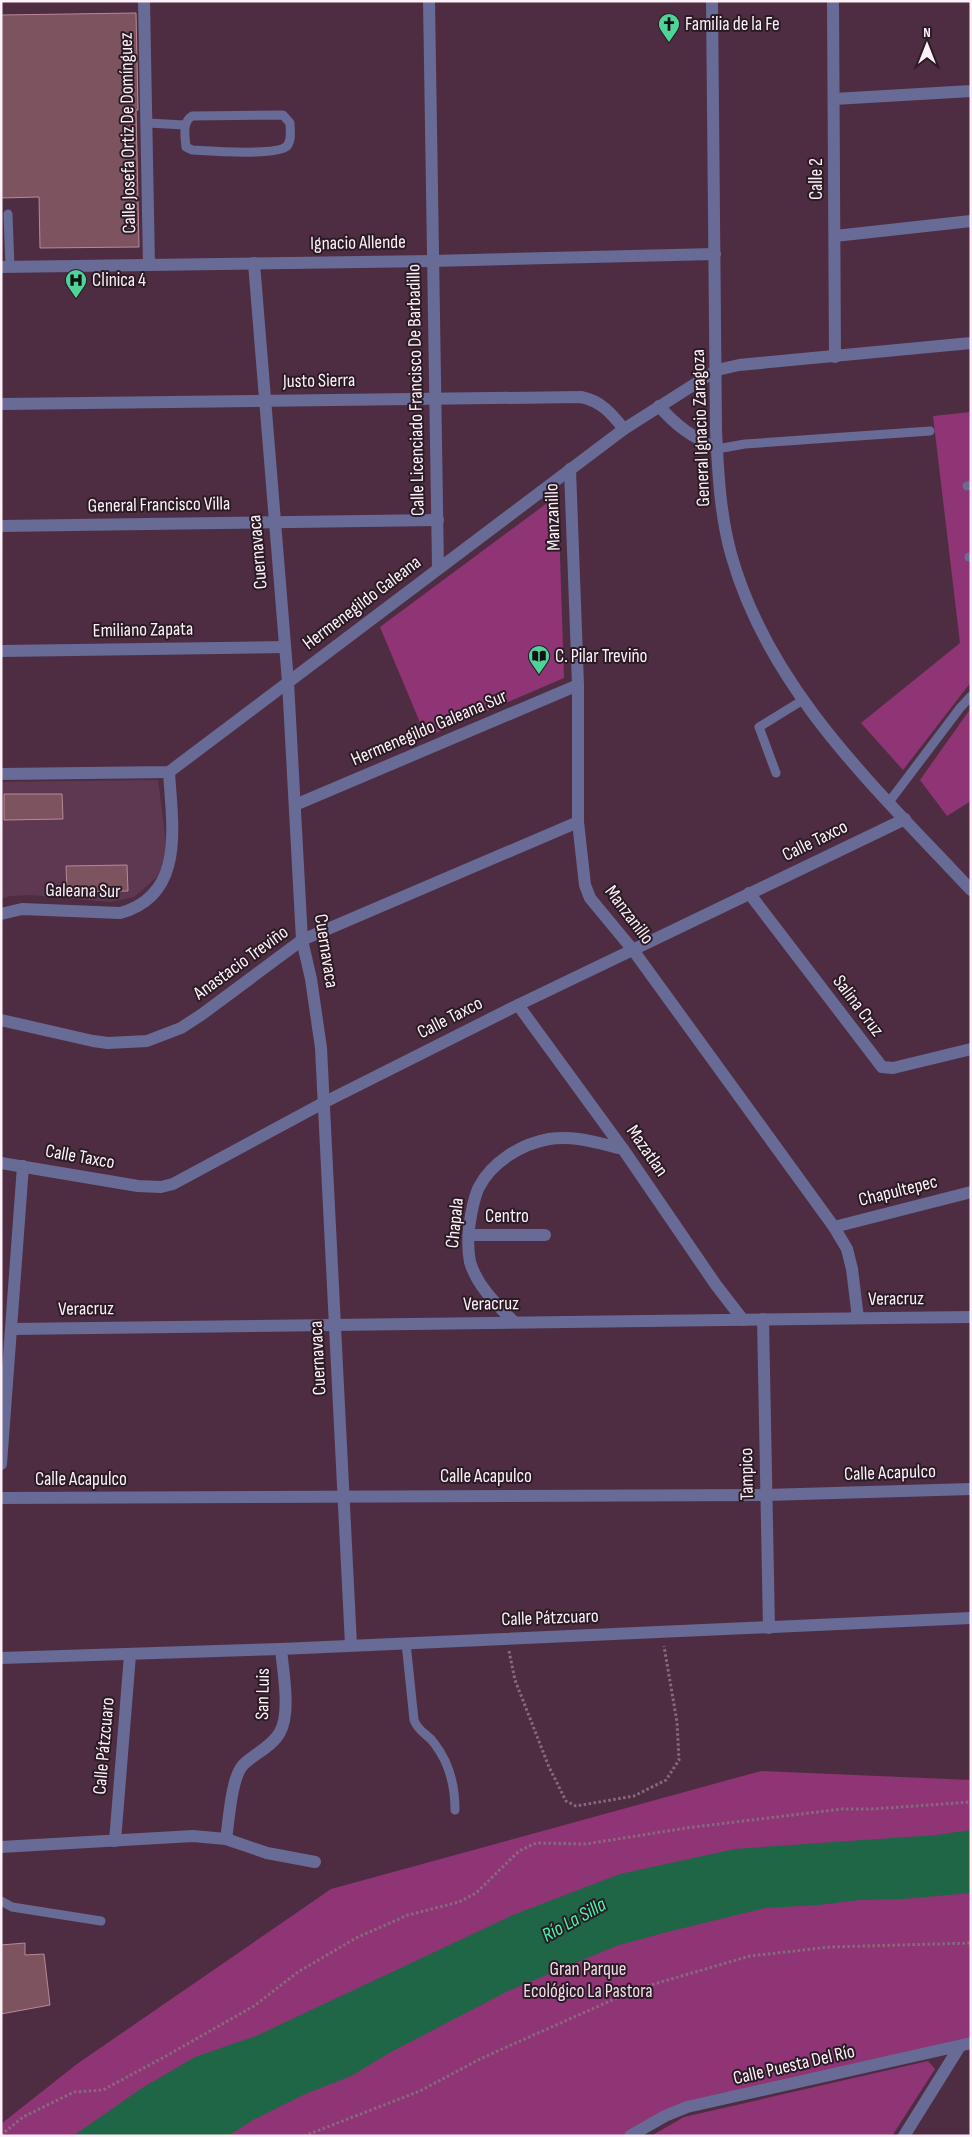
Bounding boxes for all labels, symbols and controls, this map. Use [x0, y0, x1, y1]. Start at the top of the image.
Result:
church icon: Familia de la Fe [657, 12, 681, 43]
place label: Familia de la Fe [685, 13, 780, 36]
north arrow [902, 20, 952, 70]
text: N [923, 24, 931, 41]
street label: Calle Josefa Ortiz De Domínguez [115, 32, 141, 234]
street label: Calle 2 [805, 158, 828, 200]
street label: Ignacio Allende [310, 231, 406, 255]
street label: Calle Licenciado Francisco De Barbadillo [402, 264, 430, 516]
hospital icon: Clinica 4 [64, 268, 88, 299]
place label: Clinica 4 [92, 269, 146, 292]
street label: General Ignacio Zaragoza [687, 349, 715, 507]
street label: Justo Sierra [282, 369, 355, 393]
street label: Manzanillo [540, 483, 566, 551]
street label: General Francisco Villa [88, 492, 230, 518]
street label: Cuernavaca [243, 514, 273, 590]
street label: Hermenegildo Galeana [298, 551, 426, 655]
street label: Emiliano Zapata [93, 618, 193, 642]
library icon: C. Pilar Treviño [527, 644, 551, 675]
place label: C. Pilar Treviño [555, 645, 648, 668]
street label: Hermenegildo Galeana Sur [348, 685, 511, 771]
street label: Calle Taxco [779, 815, 851, 867]
street label: Galeana Sur [45, 879, 121, 903]
street label: Manzanillo [600, 881, 658, 949]
street label: Cuernavaca [309, 912, 343, 990]
street label: Anastacio Treviño [188, 921, 293, 1006]
street label: Salina Cruz [828, 971, 889, 1041]
street label: Calle Taxco [414, 992, 486, 1044]
street label: Mazatlan [621, 1121, 673, 1181]
street label: Calle Taxco [44, 1140, 116, 1174]
street label: Chapultepec [856, 1170, 940, 1212]
street label: Chapala [441, 1197, 469, 1249]
street label: Centro [485, 1205, 529, 1228]
street label: Veracruz [868, 1287, 924, 1311]
street label: Veracruz [463, 1292, 519, 1316]
street label: Veracruz [58, 1297, 114, 1321]
street label: Cuernavaca [305, 1320, 331, 1396]
street label: Tampico [735, 1447, 759, 1501]
street label: Calle Acapulco [844, 1460, 936, 1486]
street label: Calle Acapulco [440, 1465, 532, 1488]
street label: Calle Acapulco [35, 1468, 127, 1491]
street label: Calle Pátzcuaro [501, 1605, 599, 1631]
street label: San Luis [251, 1668, 275, 1720]
street label: Calle Pátzcuaro [88, 1696, 120, 1796]
water label: Río La Silla [538, 1893, 610, 1947]
park label: Gran Parque Ecológico La Pastora [523, 1958, 653, 2003]
street label: Calle Puesta Del Río [731, 2040, 857, 2090]

